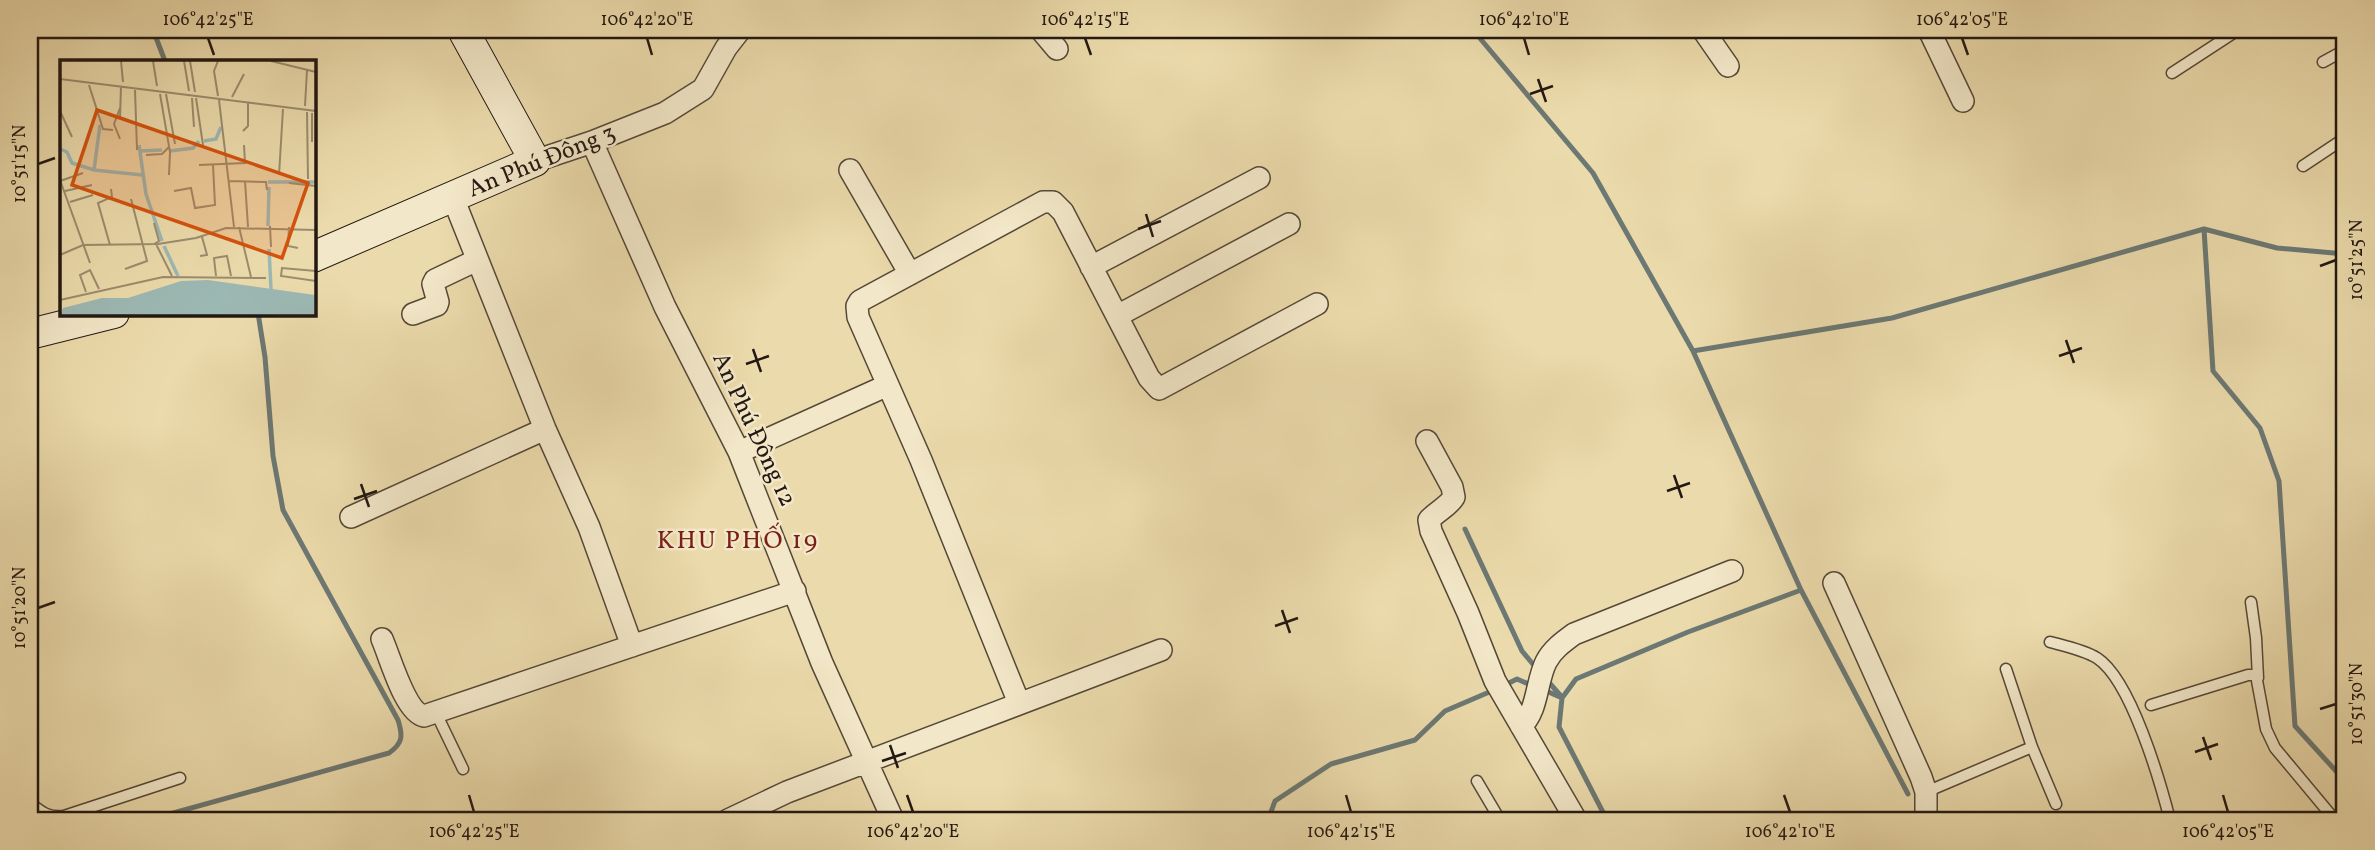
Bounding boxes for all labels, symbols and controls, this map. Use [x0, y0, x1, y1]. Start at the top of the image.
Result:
text: 106°42'25"E [162, 8, 254, 33]
text: 106°42'20"E [601, 8, 694, 33]
text: 106°42'15"E [1041, 8, 1130, 33]
text: 106°42'10"E [1479, 8, 1569, 33]
text: 106°42'05"E [1916, 8, 2008, 33]
inset map [60, 60, 315, 315]
street label: An Phú Đông 3 [463, 117, 621, 207]
text: 10°51'15"N [8, 125, 33, 203]
text: 10°51'25"N [2345, 219, 2370, 301]
street label: An Phú Đông 12 [702, 347, 804, 513]
district label: KHU PHỐ 19 [657, 522, 819, 559]
text: 10°51'20"N [8, 567, 33, 649]
text: 10°51'30"N [2345, 663, 2370, 745]
text: 106°42'25"E [428, 820, 520, 845]
text: 106°42'20"E [867, 820, 960, 845]
text: 106°42'15"E [1307, 820, 1396, 845]
text: 106°42'10"E [1745, 820, 1835, 845]
text: 106°42'05"E [2182, 820, 2274, 845]

